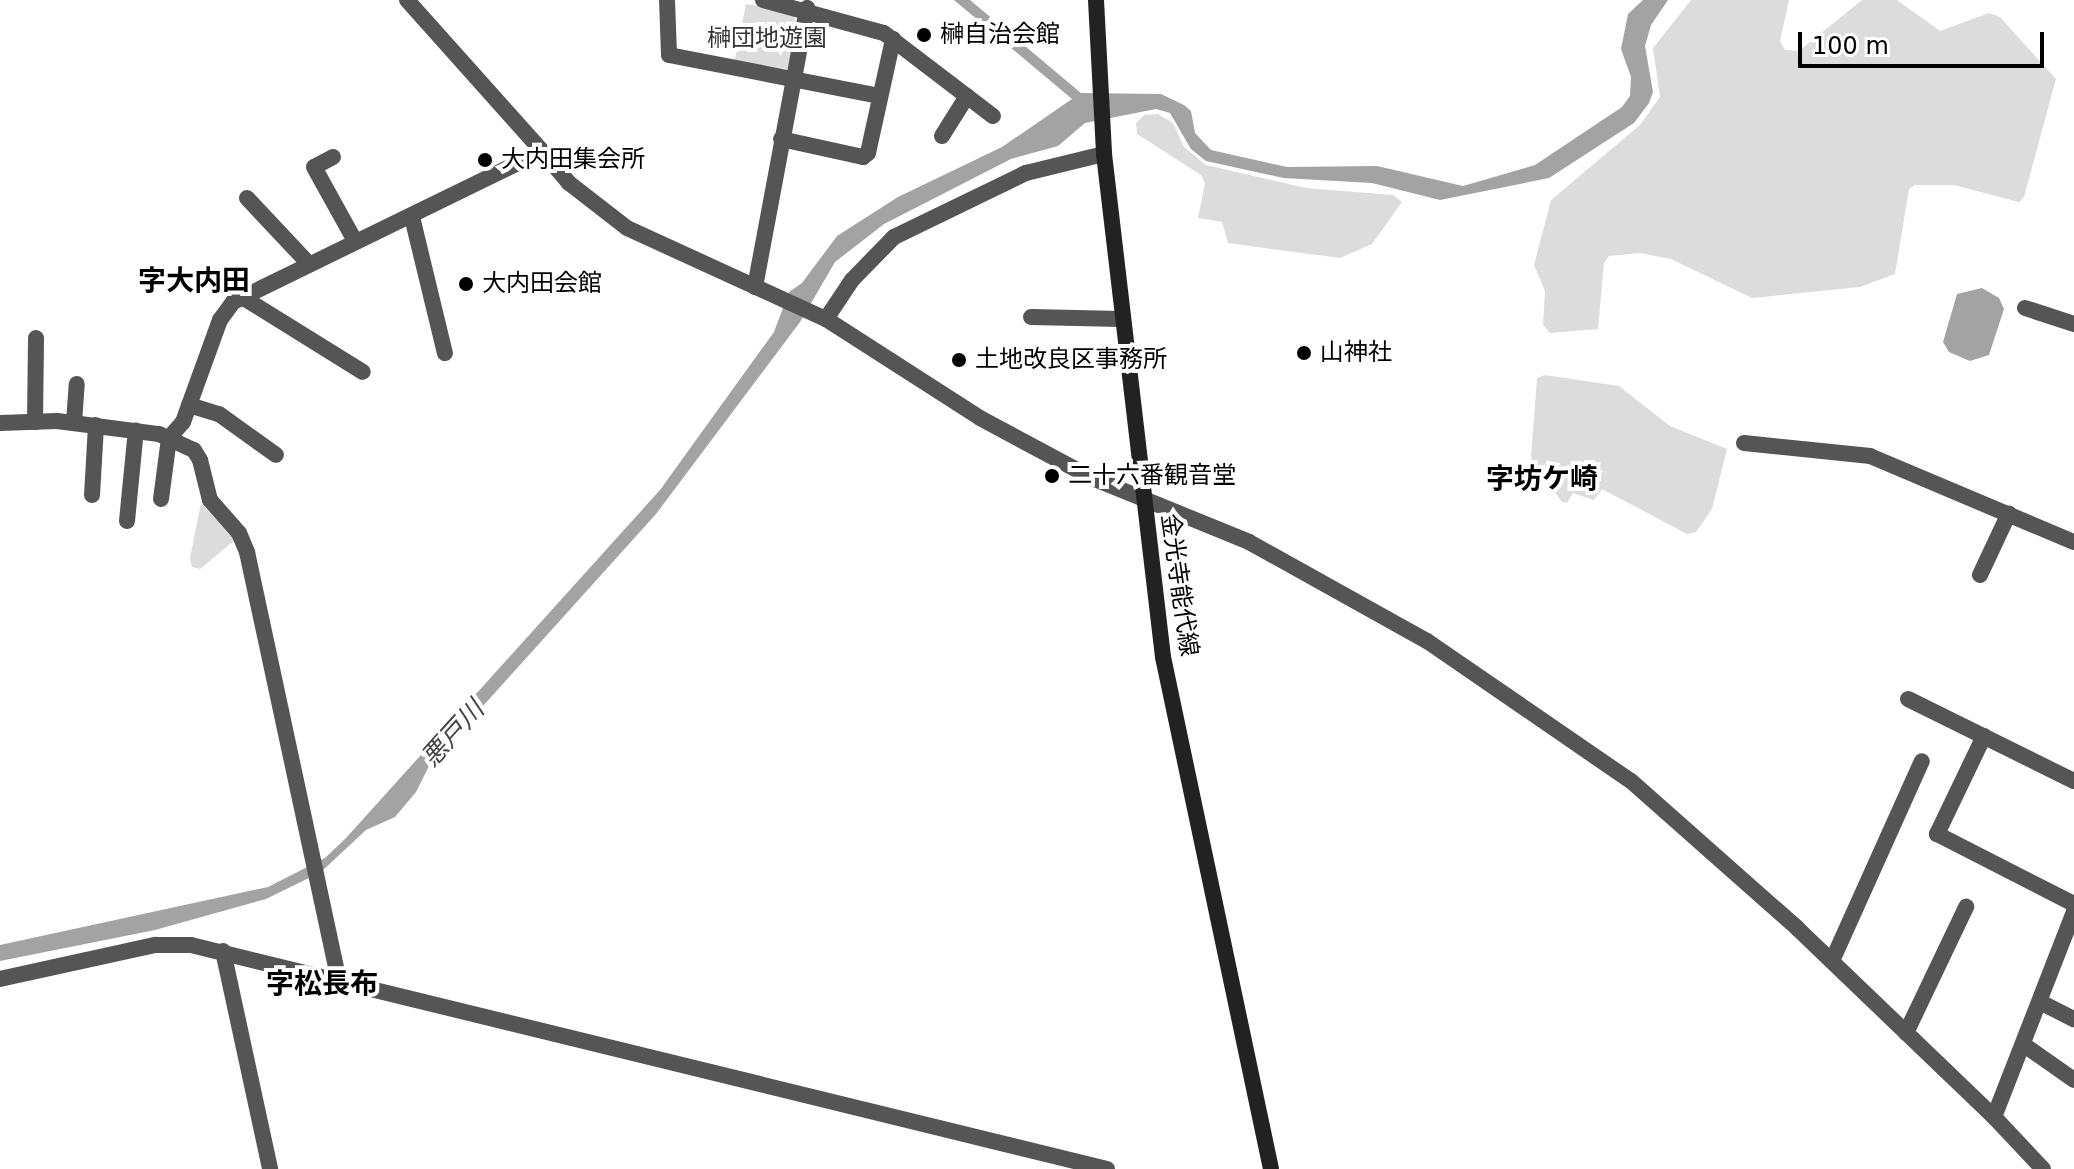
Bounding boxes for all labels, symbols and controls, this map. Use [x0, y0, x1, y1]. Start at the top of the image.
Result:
scale bar [1802, 16, 2048, 66]
place label: 榊自治会館 [940, 21, 1060, 49]
park label: 榊団地遊園 [707, 25, 827, 53]
marker: 榊自治会館 [915, 26, 933, 44]
text: 100 m [1812, 32, 1889, 60]
place label: 大内田集会所 [501, 146, 645, 174]
marker: 大内田集会所 [476, 151, 494, 169]
district label: 字大内田 [138, 264, 250, 298]
place label: 大内田会館 [482, 270, 602, 298]
marker: 大内田会館 [457, 275, 475, 293]
place label: 山神社 [1320, 339, 1392, 367]
marker: 山神社 [1295, 344, 1313, 362]
place label: 土地改良区事務所 [975, 346, 1167, 374]
marker: 土地改良区事務所 [950, 351, 968, 369]
place label: 二十六番観音堂 [1068, 462, 1236, 490]
district label: 字坊ケ崎 [1486, 462, 1598, 496]
marker: 二十六番観音堂 [1043, 467, 1061, 485]
street label: 金光寺能代線 [1155, 512, 1203, 658]
water label: 悪戸川 [415, 695, 491, 773]
district label: 字松長布 [266, 967, 378, 1001]

